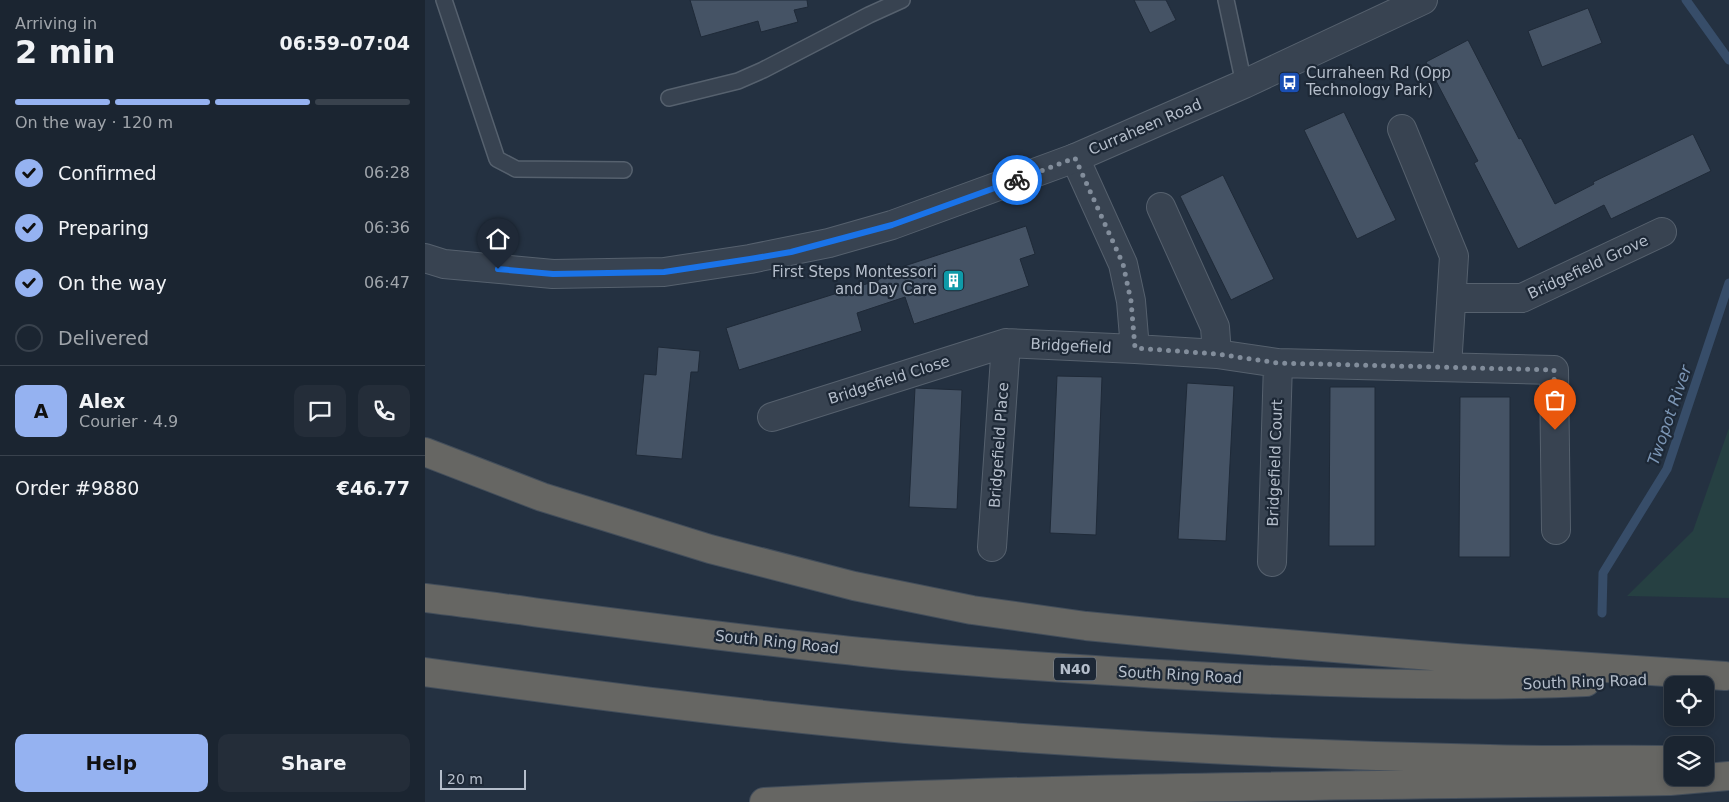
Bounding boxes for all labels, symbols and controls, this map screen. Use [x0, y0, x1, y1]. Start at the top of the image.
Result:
text: Arriving in [15, 14, 97, 33]
text: 06:59–07:04 [280, 32, 410, 54]
text: 2 min [15, 33, 116, 71]
place label: Curraheen Rd (Opp Technology Park) [1305, 64, 1451, 99]
bus stop icon: Curraheen Rd (Opp Technology Park) [1278, 70, 1302, 94]
street label: Curraheen Road [1086, 95, 1204, 159]
text: On the way · 120 m [15, 113, 173, 132]
courier [992, 155, 1042, 205]
icon: check [15, 159, 43, 187]
text: Confirmed [58, 162, 157, 184]
text: 06:28 [364, 163, 410, 182]
icon: bike [1003, 166, 1031, 194]
icon: check [15, 214, 43, 242]
text: Preparing [58, 217, 149, 239]
text: 06:36 [364, 218, 410, 237]
pin [477, 218, 519, 269]
icon: home [484, 225, 512, 253]
street label: Bridgefield Grove [1525, 231, 1651, 303]
place label: First Steps Montessori and Day Care [772, 263, 937, 298]
icon: check [15, 269, 43, 297]
building icon: First Steps Montessori and Day Care [941, 269, 965, 293]
text: On the way [58, 272, 167, 294]
text: 06:47 [364, 273, 410, 292]
text: Delivered [58, 327, 149, 349]
street label: Bridgefield [1030, 335, 1112, 357]
street label: Bridgefield Close [826, 352, 952, 408]
water label: Twopot River [1644, 362, 1696, 467]
pin [1534, 379, 1576, 430]
street label: Bridgefield Place [986, 382, 1012, 508]
button: chat [294, 385, 346, 437]
button: phone [358, 385, 410, 437]
icon: bag [1541, 386, 1569, 414]
text: Alex [79, 390, 125, 412]
street label: Bridgefield Court [1264, 399, 1286, 527]
text: A [34, 400, 48, 422]
text: Courier · 4.9 [79, 412, 178, 431]
text: Order #9880 [15, 477, 139, 499]
text: €46.77 [337, 477, 410, 499]
street label: South Ring Road [714, 627, 840, 657]
road number: N40 [1054, 658, 1096, 681]
street label: South Ring Road [1117, 663, 1243, 687]
street label: South Ring Road [1523, 671, 1647, 693]
map controls [1664, 676, 1714, 786]
button: locate [1664, 676, 1714, 726]
button: Help [15, 734, 208, 792]
button: Share [218, 734, 410, 792]
button: layers [1664, 736, 1714, 786]
scale bar [440, 767, 526, 790]
text: 20 m [447, 771, 483, 787]

